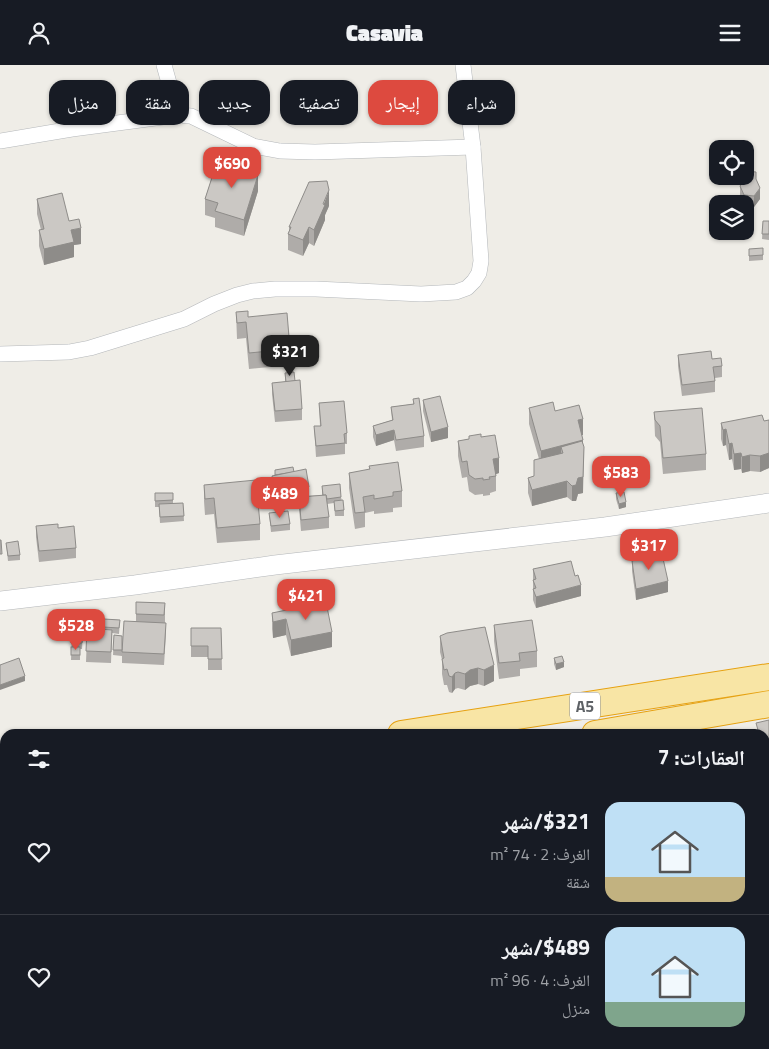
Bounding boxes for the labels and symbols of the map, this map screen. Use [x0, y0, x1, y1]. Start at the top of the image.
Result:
pin: $690 [202, 147, 262, 189]
pin: $321 [260, 335, 320, 377]
pin: $583 [591, 455, 651, 498]
pin: $489 [250, 477, 310, 519]
pin: $317 [619, 529, 679, 571]
pin: $421 [276, 579, 336, 621]
pin: $528 [46, 609, 106, 651]
road number: A5 [570, 692, 600, 719]

